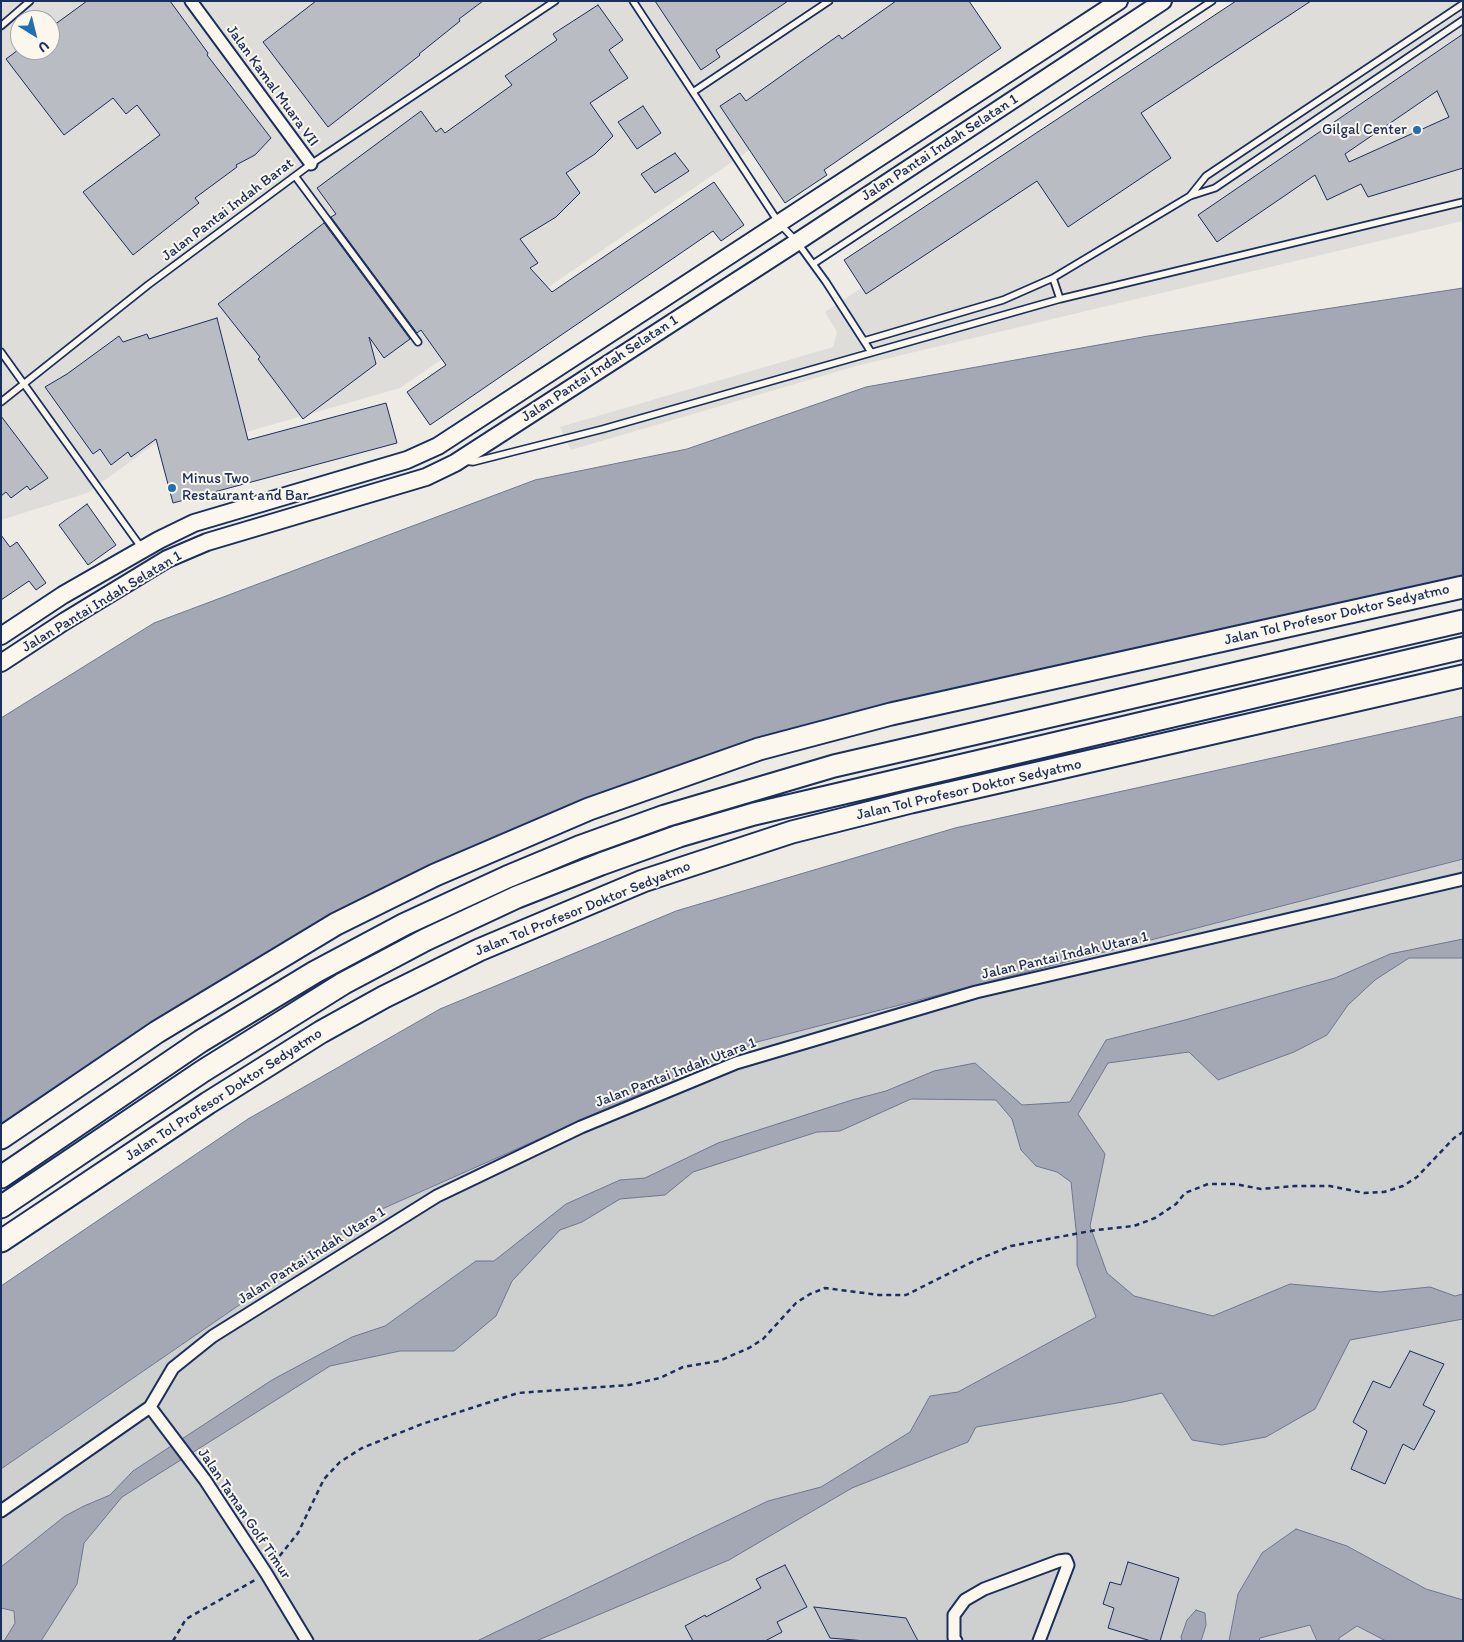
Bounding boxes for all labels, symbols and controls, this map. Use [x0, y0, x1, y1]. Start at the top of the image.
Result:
north arrow [10, 10, 60, 60]
street label: Jalan Kamal Muara VII [222, 22, 322, 150]
text: U [35, 37, 52, 56]
street label: Jalan Pantai Indah Selatan 1 [858, 91, 1022, 205]
place label: Gilgal Center [1322, 121, 1407, 139]
marker: Gilgal Center [1411, 124, 1423, 136]
street label: Jalan Pantai Indah Barat [159, 155, 297, 265]
street label: Jalan Pantai Indah Selatan 1 [518, 312, 682, 426]
place label: Minus Two Restaurant and Bar [182, 470, 309, 505]
marker: Minus Two Restaurant and Bar [166, 482, 178, 494]
street label: Jalan Pantai Indah Selatan 1 [19, 547, 185, 657]
street label: Jalan Tol Profesor Doktor Sedyatmo [1223, 580, 1451, 650]
street label: Jalan Tol Profesor Doktor Sedyatmo [855, 755, 1083, 825]
street label: Jalan Tol Profesor Doktor Sedyatmo [473, 857, 693, 961]
street label: Jalan Pantai Indah Utara 1 [980, 928, 1150, 984]
street label: Jalan Tol Profesor Doktor Sedyatmo [122, 1025, 326, 1165]
street label: Jalan Pantai Indah Utara 1 [593, 1034, 759, 1112]
street label: Jalan Pantai Indah Utara 1 [235, 1203, 389, 1309]
street label: Jalan Taman Golf Timur [193, 1445, 295, 1583]

